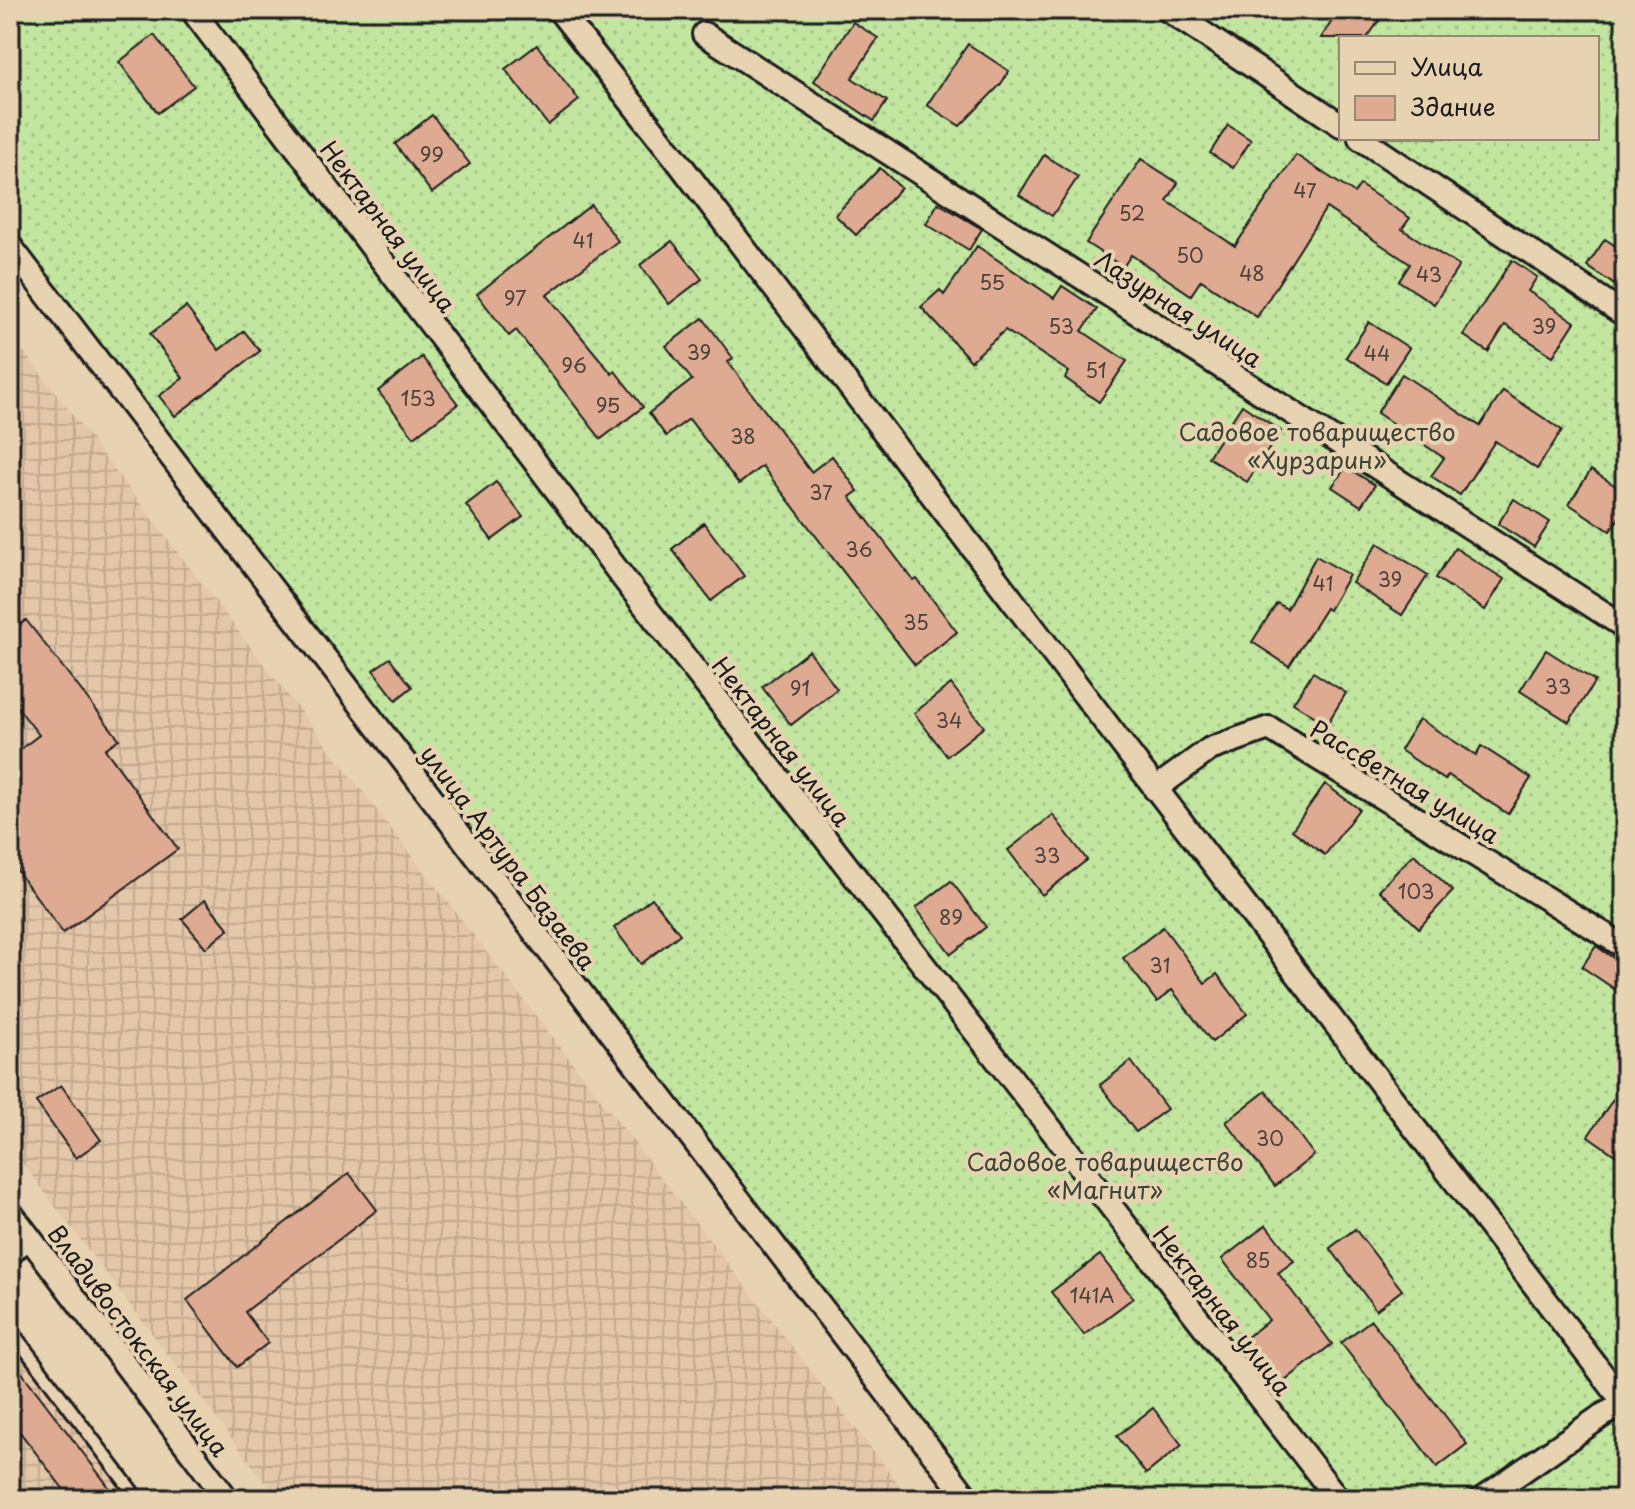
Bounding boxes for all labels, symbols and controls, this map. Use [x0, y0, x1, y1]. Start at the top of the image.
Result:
legend [1339, 36, 1599, 140]
text: Улица [1411, 48, 1483, 84]
text: Здание [1411, 88, 1496, 124]
street label: Нектарная улица [312, 133, 466, 319]
house number: 99 [420, 139, 444, 169]
house number: 47 [1293, 175, 1317, 205]
house number: 52 [1119, 198, 1145, 228]
house number: 41 [573, 225, 594, 255]
street label: Лазурная улица [1088, 240, 1270, 376]
house number: 50 [1176, 240, 1204, 270]
house number: 48 [1239, 258, 1265, 288]
house number: 43 [1416, 259, 1442, 289]
house number: 55 [979, 267, 1005, 297]
house number: 97 [504, 283, 526, 313]
house number: 53 [1048, 311, 1074, 341]
house number: 39 [1532, 311, 1556, 341]
house number: 39 [687, 337, 711, 367]
house number: 44 [1364, 338, 1390, 368]
house number: 96 [561, 350, 587, 380]
house number: 51 [1085, 355, 1107, 385]
house number: 153 [400, 383, 436, 413]
house number: 95 [596, 390, 620, 420]
park label: Садовое товарищество «Хурзарин» [1179, 413, 1455, 477]
house number: 38 [730, 421, 756, 451]
house number: 37 [809, 477, 833, 507]
house number: 36 [845, 534, 873, 564]
house number: 39 [1378, 564, 1402, 594]
house number: 41 [1313, 568, 1334, 598]
house number: 35 [903, 607, 929, 637]
street label: Нектарная улица [704, 649, 860, 833]
house number: 33 [1545, 671, 1571, 701]
house number: 91 [790, 673, 810, 703]
house number: 34 [936, 705, 962, 735]
street label: Рассветная улица [1303, 710, 1507, 852]
street label: улица Артура Базаева [412, 737, 606, 977]
house number: 33 [1034, 840, 1060, 870]
house number: 103 [1398, 876, 1434, 906]
house number: 89 [939, 902, 963, 932]
house number: 31 [1150, 950, 1170, 980]
house number: 30 [1256, 1123, 1284, 1153]
park label: Садовое товарищество «Магнит» [967, 1143, 1243, 1207]
street label: Владивостокская улица [40, 1217, 238, 1463]
street label: Нектарная улица [1145, 1218, 1301, 1402]
house number: 85 [1246, 1245, 1270, 1275]
house number: 141А [1069, 1280, 1115, 1310]

